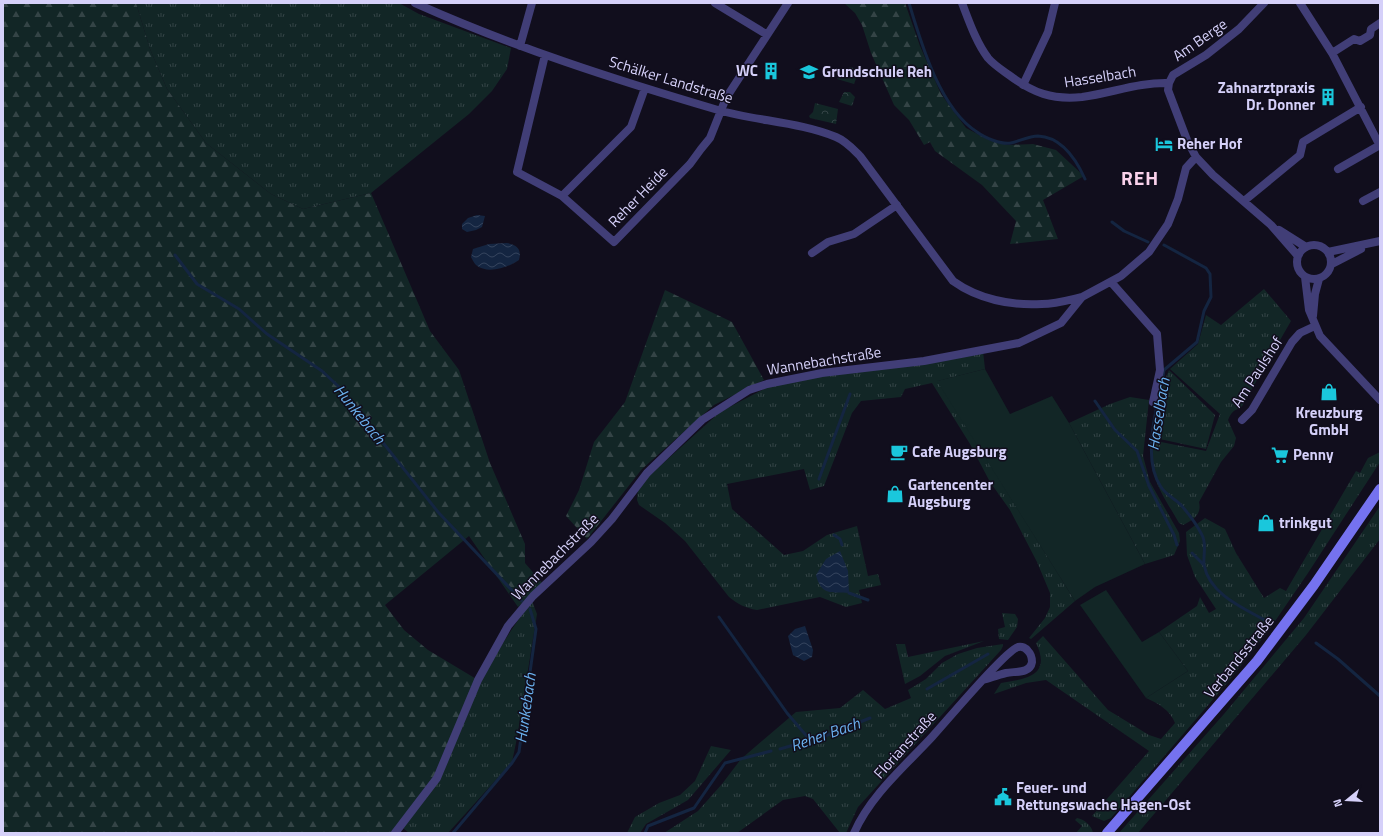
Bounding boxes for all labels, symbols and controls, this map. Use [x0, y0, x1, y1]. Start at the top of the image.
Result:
street label: Am Berge [1168, 12, 1232, 67]
street label: Schälker Landstraße [606, 50, 736, 109]
place label: WC [736, 59, 758, 82]
street label: Hasselbach [1062, 59, 1138, 94]
place label: Grundschule Reh [822, 60, 932, 83]
building icon: WC [761, 61, 781, 81]
school or university icon: Grundschule Reh [799, 62, 819, 82]
place label: Zahnarztpraxis Dr. Donner [1218, 76, 1315, 116]
building icon: Zahnarztpraxis Dr. Donner [1318, 87, 1338, 107]
place label: Reher Hof [1177, 132, 1243, 155]
hotel icon: Reher Hof [1154, 134, 1174, 154]
street label: Reher Heide [603, 161, 673, 232]
district label: REH [1121, 163, 1159, 192]
street label: Am Paulshof [1225, 332, 1288, 412]
street label: Wannebachstraße [765, 340, 883, 381]
water label: Hasselbach [1140, 375, 1176, 452]
water label: Hunkebach [328, 379, 392, 450]
shop icon: Kreuzburg GmbH [1319, 382, 1339, 402]
place label: Kreuzburg GmbH [1295, 401, 1363, 441]
place label: Cafe Augsburg [912, 440, 1007, 463]
cafe icon: Cafe Augsburg [889, 442, 909, 462]
place label: Penny [1293, 443, 1334, 466]
supermarket icon: Penny [1270, 445, 1290, 465]
place label: Gartencenter Augsburg [908, 473, 994, 513]
shop icon: Gartencenter Augsburg [885, 484, 905, 504]
street label: Wannebachstraße [506, 508, 604, 606]
place label: trinkgut [1279, 511, 1332, 534]
shop icon: trinkgut [1256, 513, 1276, 533]
street label: Verbandsstraße [1198, 610, 1279, 703]
water label: Hunkebach [508, 670, 542, 745]
street label: Florianstraße [868, 706, 941, 784]
water label: Reher Bach [787, 711, 864, 757]
place label: Feuer- und Rettungswache Hagen-Ost [1016, 776, 1191, 816]
north arrow [1327, 780, 1367, 820]
public building icon: Feuer- und Rettungswache Hagen-Ost [993, 787, 1013, 807]
text: N [1329, 797, 1346, 809]

